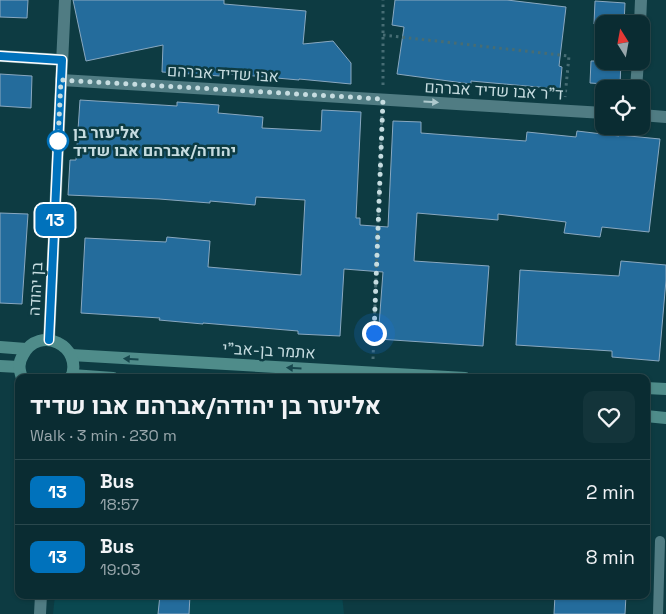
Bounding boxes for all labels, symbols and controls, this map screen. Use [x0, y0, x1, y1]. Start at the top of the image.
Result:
north arrow [595, 15, 650, 70]
map controls [595, 15, 650, 135]
street label: אבו שדיד אברהם [167, 60, 279, 87]
street label: ד"ר אבו שדיד אברהם [424, 76, 564, 105]
button: locate [595, 80, 650, 135]
one-way arrow [424, 99, 440, 107]
place label: אליעזר בן יהודה/אברהם אבו שדיד [73, 122, 236, 161]
marker: אליעזר בן יהודה/אברהם אבו שדיד [47, 130, 69, 152]
line badge: 13 [32, 204, 78, 236]
text: 13 [45, 208, 65, 231]
street label: בן יהודה [24, 261, 47, 316]
your location [362, 321, 387, 346]
street label: אתמר בן-אב"י [222, 338, 316, 363]
one-way arrow [123, 354, 139, 362]
one-way arrow [285, 363, 301, 371]
text: אליעזר בן יהודה/אברהם אבו שדיד [30, 390, 381, 421]
button: heart [583, 391, 635, 443]
text: Walk · 3 min · 230 m [30, 425, 177, 446]
text: Bus [100, 469, 134, 494]
text: 13 [48, 480, 67, 503]
text: 2 min [586, 480, 635, 505]
text: 18:57 [100, 494, 139, 515]
text: Bus [100, 534, 134, 559]
text: 13 [48, 545, 67, 568]
text: 8 min [586, 545, 635, 570]
text: 19:03 [100, 559, 140, 580]

